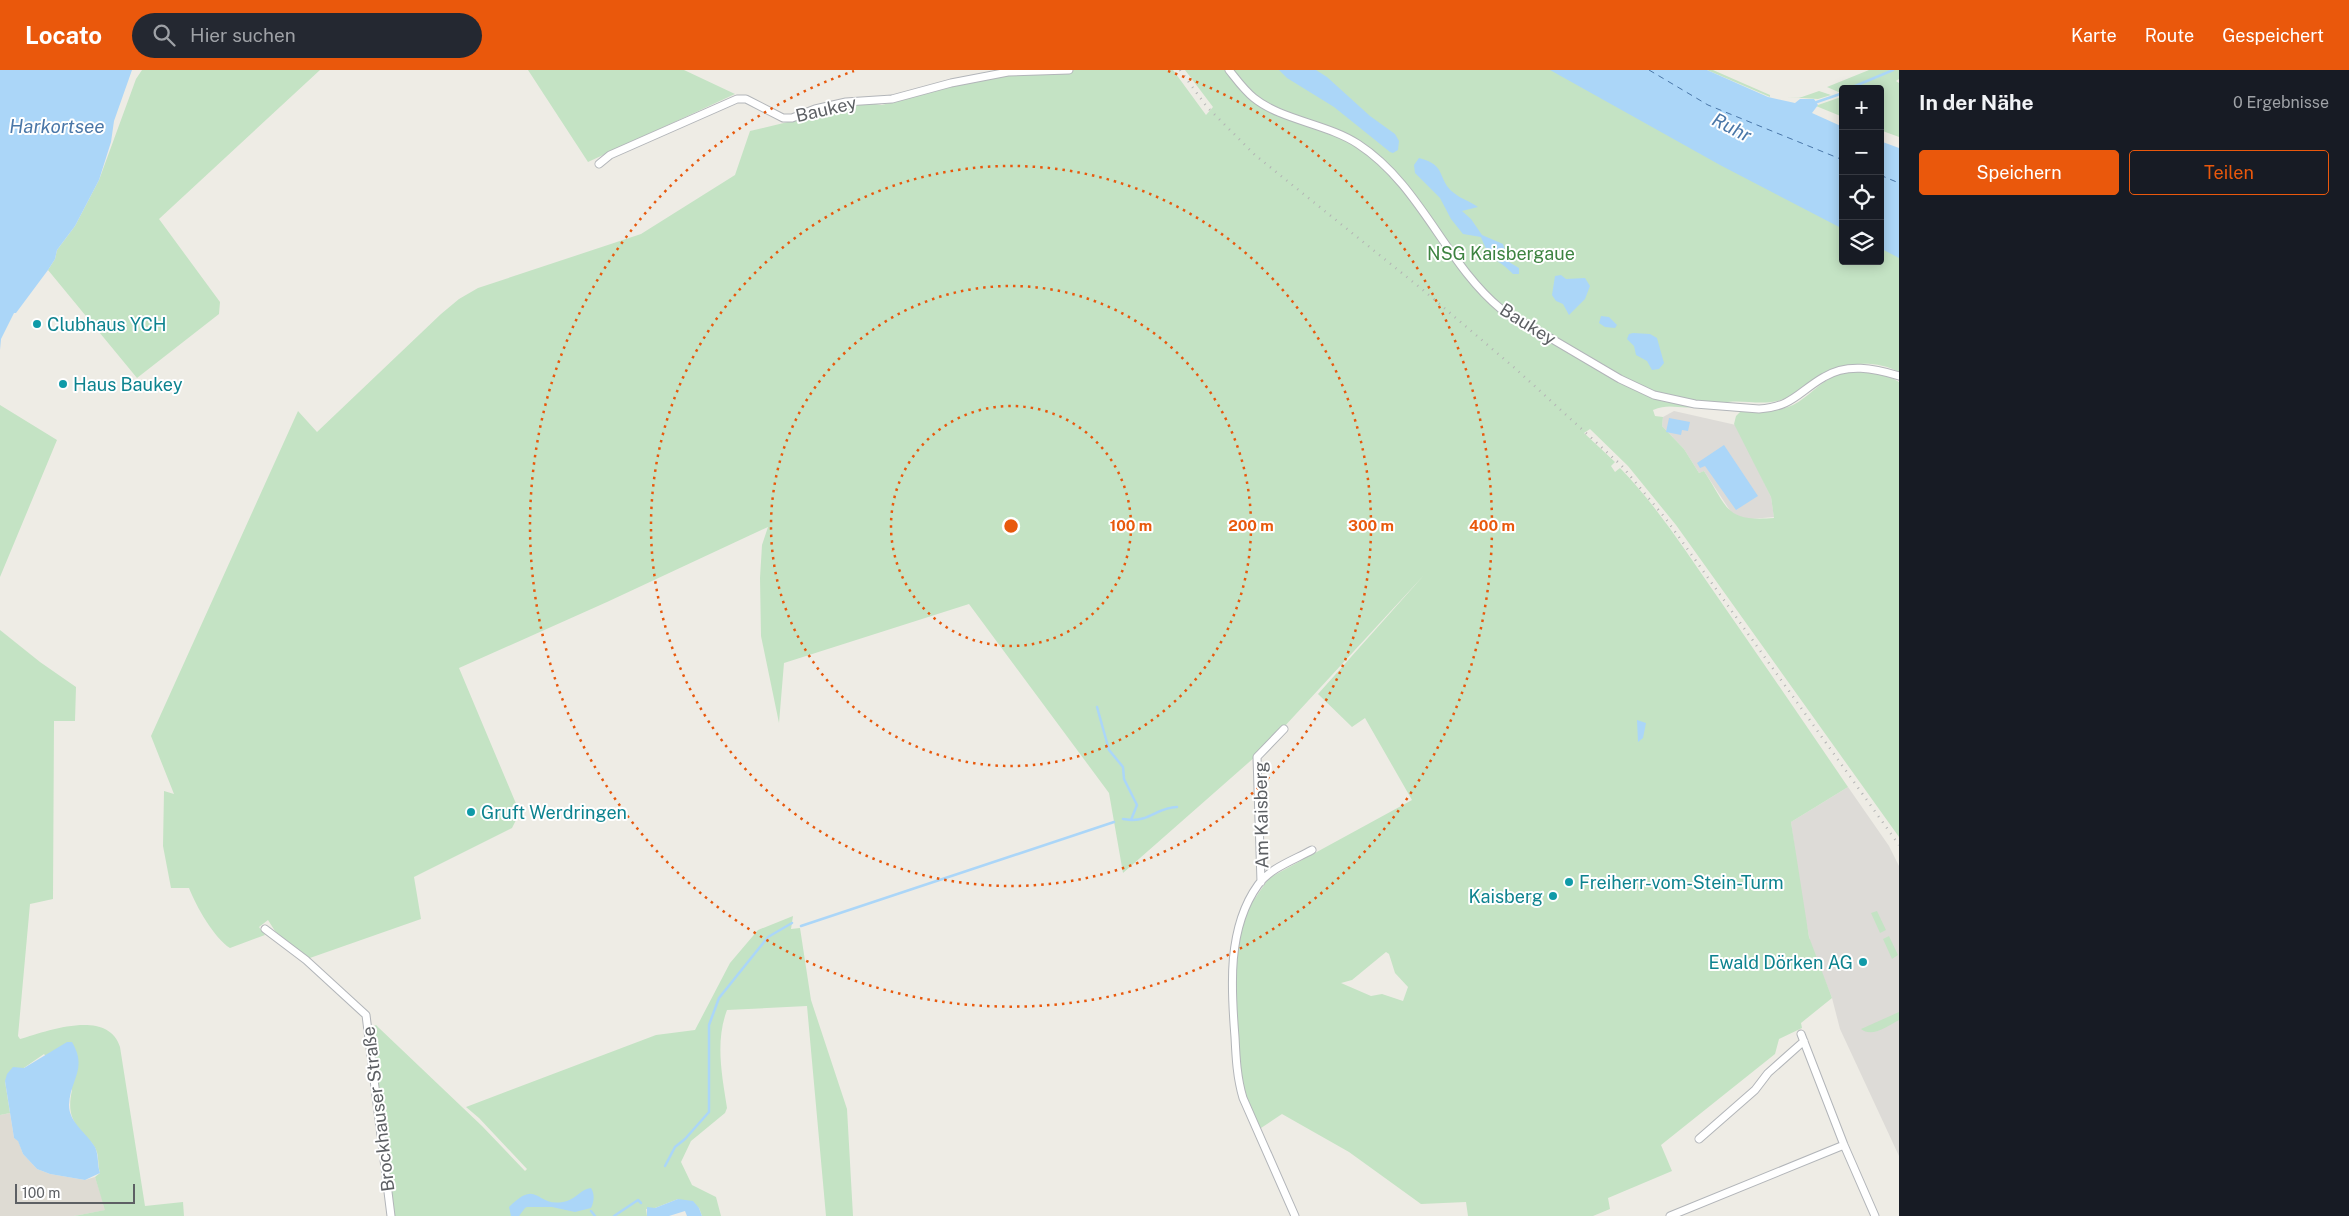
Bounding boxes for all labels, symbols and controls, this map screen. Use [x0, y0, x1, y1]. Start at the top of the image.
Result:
search box [132, 13, 482, 58]
text: Locato [25, 21, 102, 49]
icon: search [150, 21, 178, 49]
text: Hier suchen [190, 24, 296, 46]
text: Karte [2071, 25, 2117, 46]
text: Route [2145, 25, 2194, 46]
text: Gespeichert [2222, 25, 2324, 46]
map controls [1839, 85, 1884, 265]
button: + [1839, 85, 1884, 130]
text: In der Nähe [1919, 90, 2034, 115]
street label: Baukey [793, 92, 859, 126]
text: 0 Ergebnisse [2233, 93, 2329, 112]
water label: Ruhr [1709, 108, 1756, 146]
water label: Harkortsee [9, 115, 105, 137]
button: − [1839, 130, 1884, 175]
button: Speichern [1919, 150, 2119, 195]
button: Teilen [2129, 150, 2329, 195]
button: locate [1839, 175, 1884, 220]
button: layers [1839, 220, 1884, 265]
park label: NSG Kaisbergaue [1427, 243, 1575, 264]
street label: Baukey [1496, 299, 1560, 350]
place label: Clubhaus YCH [47, 314, 167, 335]
marker: Clubhaus YCH [31, 318, 43, 330]
place label: Haus Baukey [73, 374, 183, 395]
marker: Haus Baukey [57, 378, 69, 390]
centre of rings [1002, 517, 1020, 535]
text: 100 m [1110, 517, 1152, 534]
text: 200 m [1228, 517, 1274, 534]
text: 300 m [1348, 517, 1394, 534]
text: 400 m [1469, 517, 1515, 534]
street label: Am Kaisberg [1250, 761, 1272, 869]
place label: Gruft Werdringen [481, 802, 627, 823]
marker: Gruft Werdringen [465, 806, 477, 818]
place label: Freiherr-vom-Stein-Turm [1579, 872, 1784, 893]
marker: Freiherr-vom-Stein-Turm [1563, 876, 1575, 888]
place label: Kaisberg [1468, 886, 1543, 907]
marker: Kaisberg [1547, 890, 1559, 902]
place label: Ewald Dörken AG [1709, 952, 1853, 973]
marker: Ewald Dörken AG [1857, 956, 1869, 968]
street label: Brockhauser Straße [357, 1025, 399, 1193]
scale bar [15, 1181, 135, 1204]
text: 100 m [22, 1185, 60, 1201]

